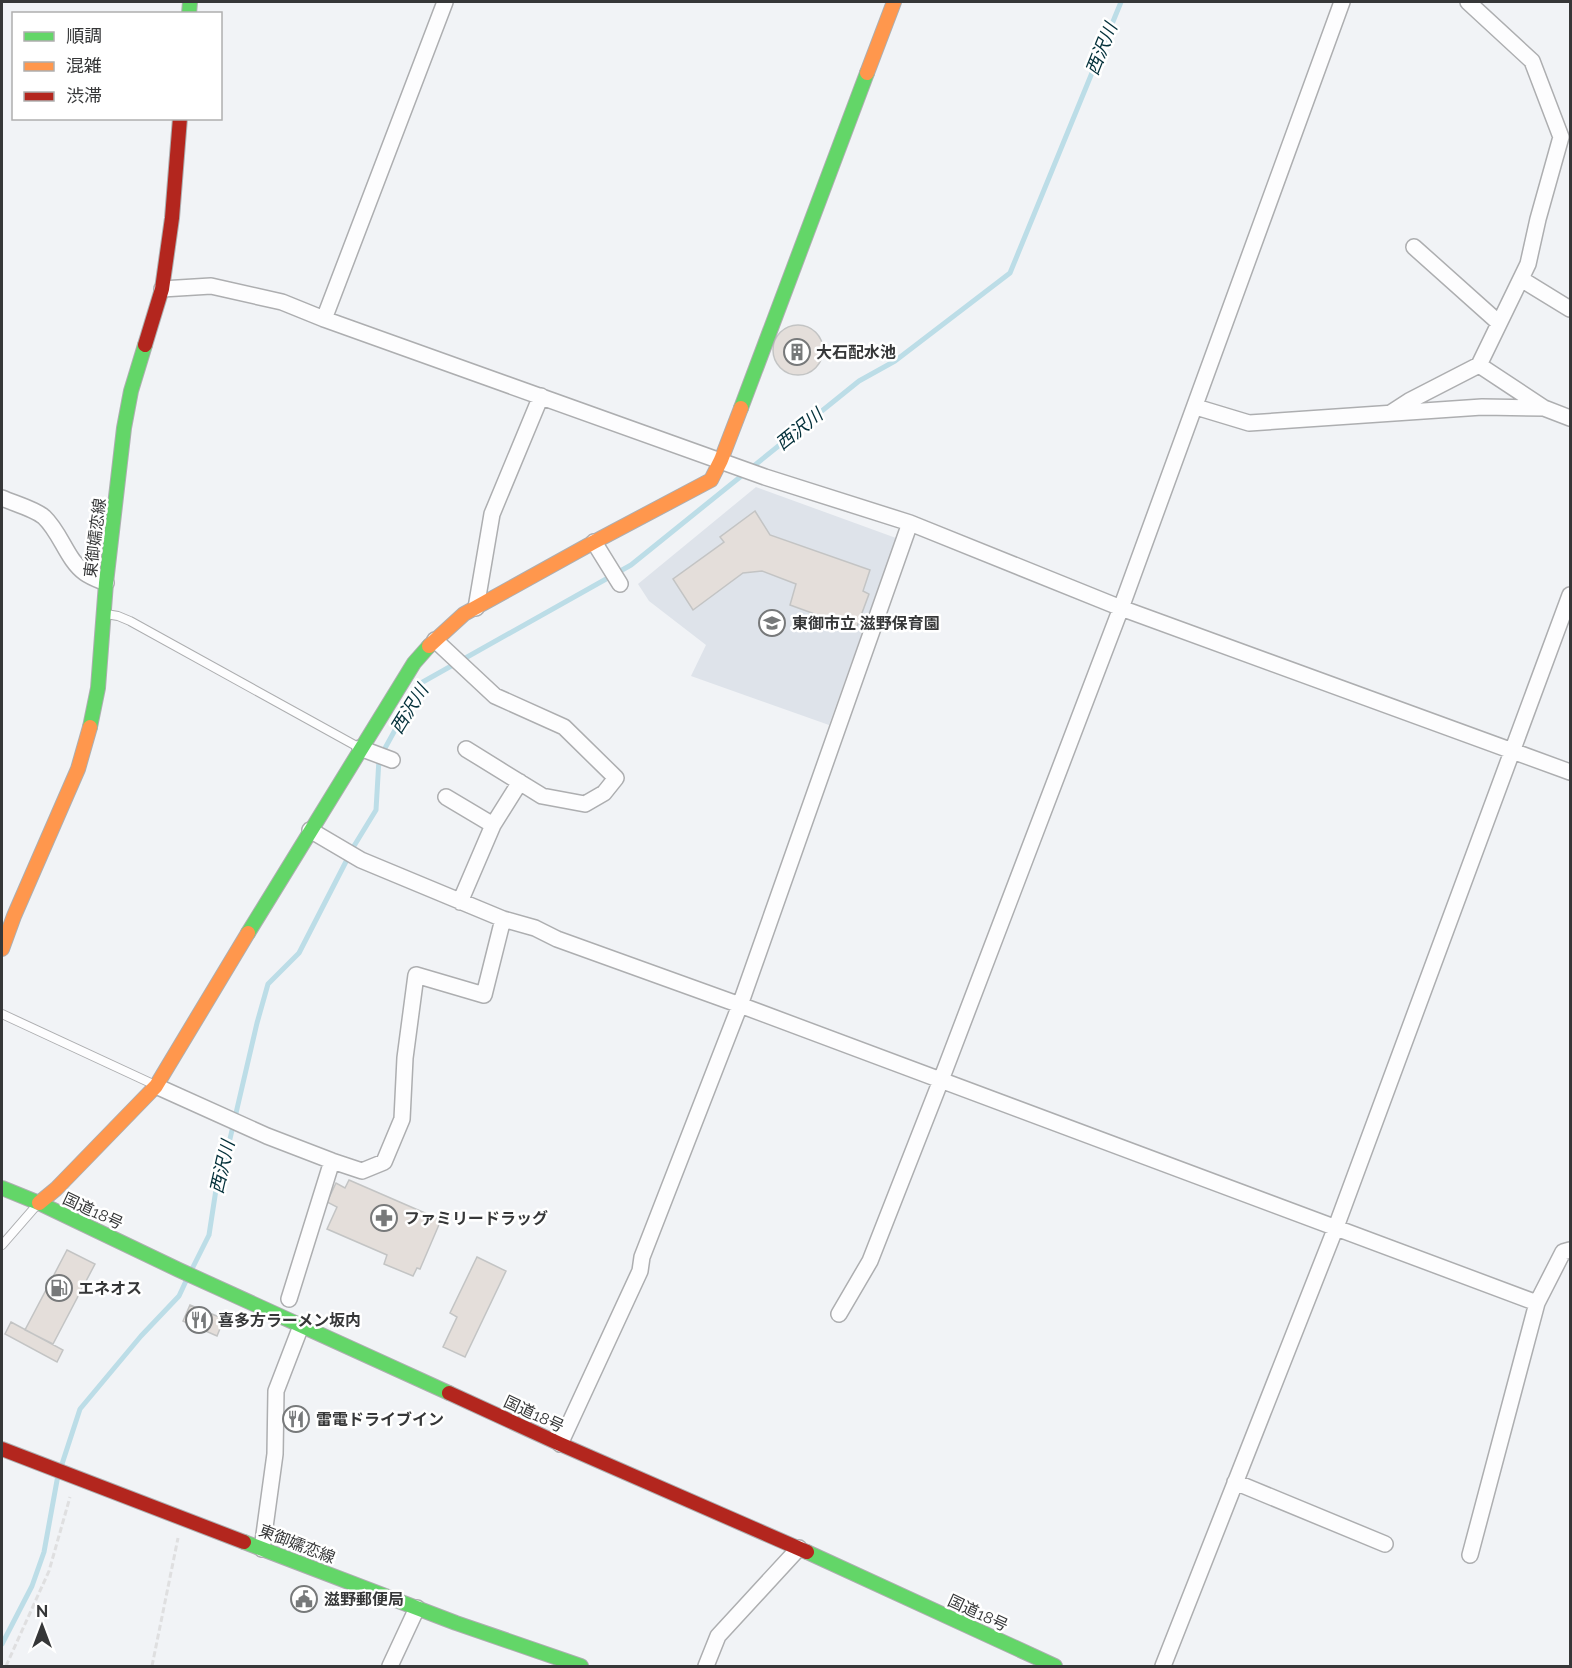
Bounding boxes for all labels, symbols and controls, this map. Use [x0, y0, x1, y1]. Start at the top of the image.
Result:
legend [12, 12, 222, 120]
water label: 西沢川 [1081, 18, 1122, 78]
text: 順調 [66, 25, 102, 46]
text: 混雑 [66, 55, 102, 76]
text: 渋滞 [66, 85, 102, 106]
building icon: 大石配水池 [782, 337, 812, 367]
place label: 大石配水池 [816, 343, 896, 362]
water label: 西沢川 [771, 403, 828, 454]
street label: 東御嬬恋線 [81, 497, 109, 579]
school or university icon: 東御市立 滋野保育園 [757, 608, 787, 638]
place label: 東御市立 滋野保育園 [792, 614, 940, 633]
water label: 西沢川 [386, 679, 433, 737]
water label: 西沢川 [206, 1136, 239, 1196]
street label: 国道18号 [60, 1189, 126, 1233]
pharmacy icon: ファミリードラッグ [369, 1203, 399, 1233]
place label: ファミリードラッグ [404, 1209, 548, 1228]
fuel station icon: エネオス [44, 1273, 74, 1303]
place label: エネオス [78, 1279, 142, 1298]
restaurant icon: 喜多方ラーメン坂内 [184, 1305, 214, 1335]
place label: 喜多方ラーメン坂内 [218, 1311, 361, 1330]
street label: 国道18号 [501, 1392, 567, 1436]
restaurant icon: 雷電ドライブイン [281, 1404, 311, 1434]
place label: 雷電ドライブイン [316, 1410, 444, 1429]
street label: 東御嬬恋線 [256, 1521, 338, 1567]
public building icon: 滋野郵便局 [289, 1584, 319, 1614]
place label: 滋野郵便局 [324, 1590, 404, 1609]
street label: 国道18号 [945, 1591, 1011, 1635]
north arrow [12, 1596, 72, 1656]
text: N [36, 1602, 48, 1621]

